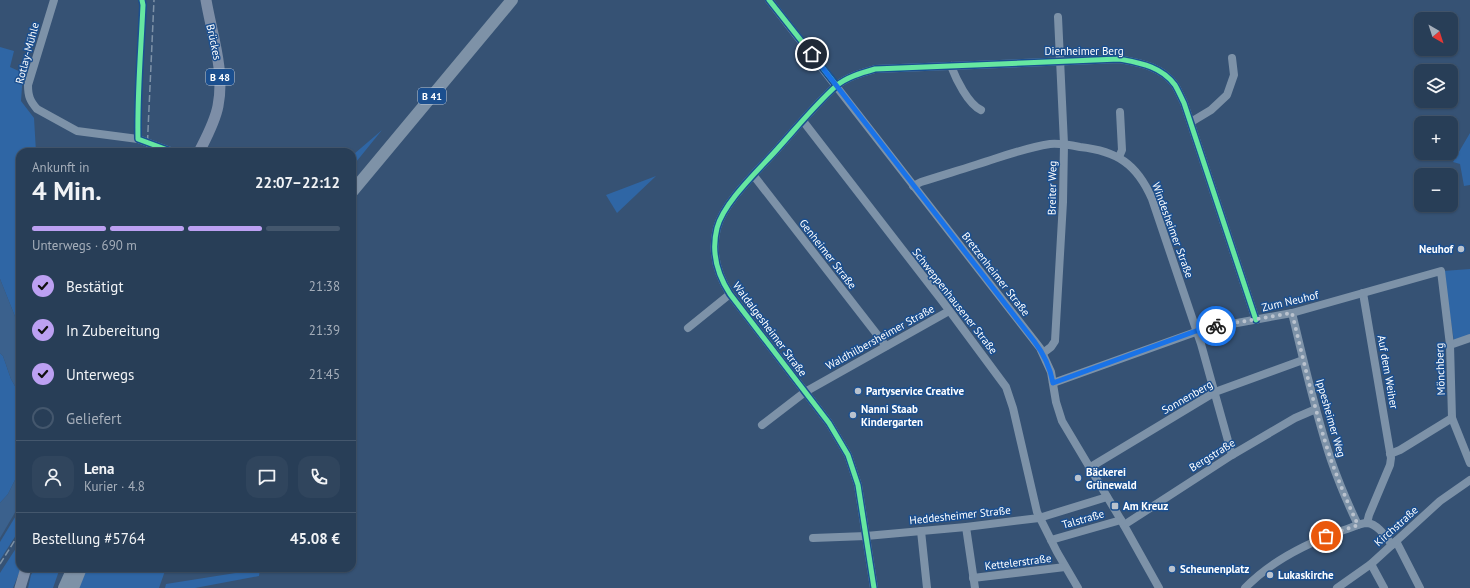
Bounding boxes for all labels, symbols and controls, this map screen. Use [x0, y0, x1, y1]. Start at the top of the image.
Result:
north arrow [1414, 12, 1458, 56]
map controls [1414, 12, 1458, 212]
street label: Rotlay-Mühle [12, 20, 42, 85]
street label: Brückes [203, 23, 225, 62]
pin [795, 37, 829, 71]
icon: home [801, 43, 823, 65]
street label: Dienheimer Berg [1044, 44, 1124, 58]
button: layers [1414, 64, 1458, 108]
road number: B 48 [206, 69, 234, 85]
road number: B 41 [418, 88, 446, 104]
button: + [1414, 116, 1458, 160]
text: Ankunft in [32, 159, 89, 176]
street label: Breiter Weg [1045, 161, 1059, 215]
button: − [1414, 168, 1458, 212]
text: 22:07–22:12 [255, 173, 340, 192]
text: 4 Min. [32, 174, 102, 207]
street label: Windesheimer Straße [1149, 180, 1197, 280]
street label: Genheimer Straße [796, 216, 860, 292]
street label: Bretzenheimer Straße [959, 229, 1033, 319]
text: Unterwegs · 690 m [32, 237, 137, 254]
place label: Neuhof [1419, 242, 1454, 256]
marker: Neuhof [1456, 244, 1466, 254]
street label: Schweppenhausener Straße [909, 245, 1001, 357]
icon: check [32, 275, 54, 297]
text: Bestätigt [66, 277, 123, 296]
text: 21:38 [309, 278, 340, 295]
street label: Waldalgesheimer Straße [730, 279, 810, 379]
street label: Zum Neuhof [1260, 288, 1320, 314]
street label: Waldhilbersheimer Straße [823, 301, 937, 373]
courier [1196, 306, 1236, 346]
icon: bike [1205, 315, 1227, 337]
icon: check [32, 319, 54, 341]
text: In Zubereitung [66, 321, 160, 340]
text: 21:39 [309, 322, 340, 339]
street label: Auf dem Weiher [1375, 334, 1401, 410]
street label: Mönchberg [1432, 342, 1448, 396]
icon: check [32, 363, 54, 385]
text: Unterwegs [66, 365, 134, 384]
text: 21:45 [309, 366, 340, 383]
street label: Sonnenberg [1159, 377, 1215, 417]
street label: Ippesheimer Weg [1313, 377, 1349, 459]
place label: Partyservice Creative [866, 384, 964, 398]
marker: Partyservice Creative [853, 386, 863, 396]
place label: Nanni Staab Kindergarten [861, 402, 923, 429]
text: Geliefert [66, 409, 122, 428]
marker: Nanni Staab Kindergarten [848, 410, 858, 420]
street label: Bergstraße [1187, 435, 1238, 475]
button: person [32, 456, 74, 498]
button: chat [246, 456, 288, 498]
button: phone [298, 456, 340, 498]
text: Lena [84, 459, 114, 478]
place label: Bäckerei Grünewald [1086, 465, 1137, 492]
marker: Bäckerei Grünewald [1073, 473, 1083, 483]
text: Kurier · 4.8 [84, 478, 145, 495]
place label: Am Kreuz [1123, 499, 1168, 513]
marker: Am Kreuz [1110, 501, 1120, 511]
street label: Kirchstraße [1371, 502, 1421, 549]
street label: Heddesheimer Straße [909, 503, 1012, 527]
street label: Talstraße [1060, 506, 1106, 532]
pin [1309, 519, 1343, 553]
icon: bag [1315, 525, 1337, 547]
text: Bestellung #5764 [32, 529, 145, 548]
text: 45.08 € [290, 529, 340, 548]
street label: Kettelerstraße [984, 551, 1052, 573]
place label: Scheunenplatz [1180, 562, 1249, 576]
marker: Scheunenplatz [1167, 564, 1177, 574]
place label: Lukaskirche [1278, 568, 1334, 582]
marker: Lukaskirche [1265, 570, 1275, 580]

